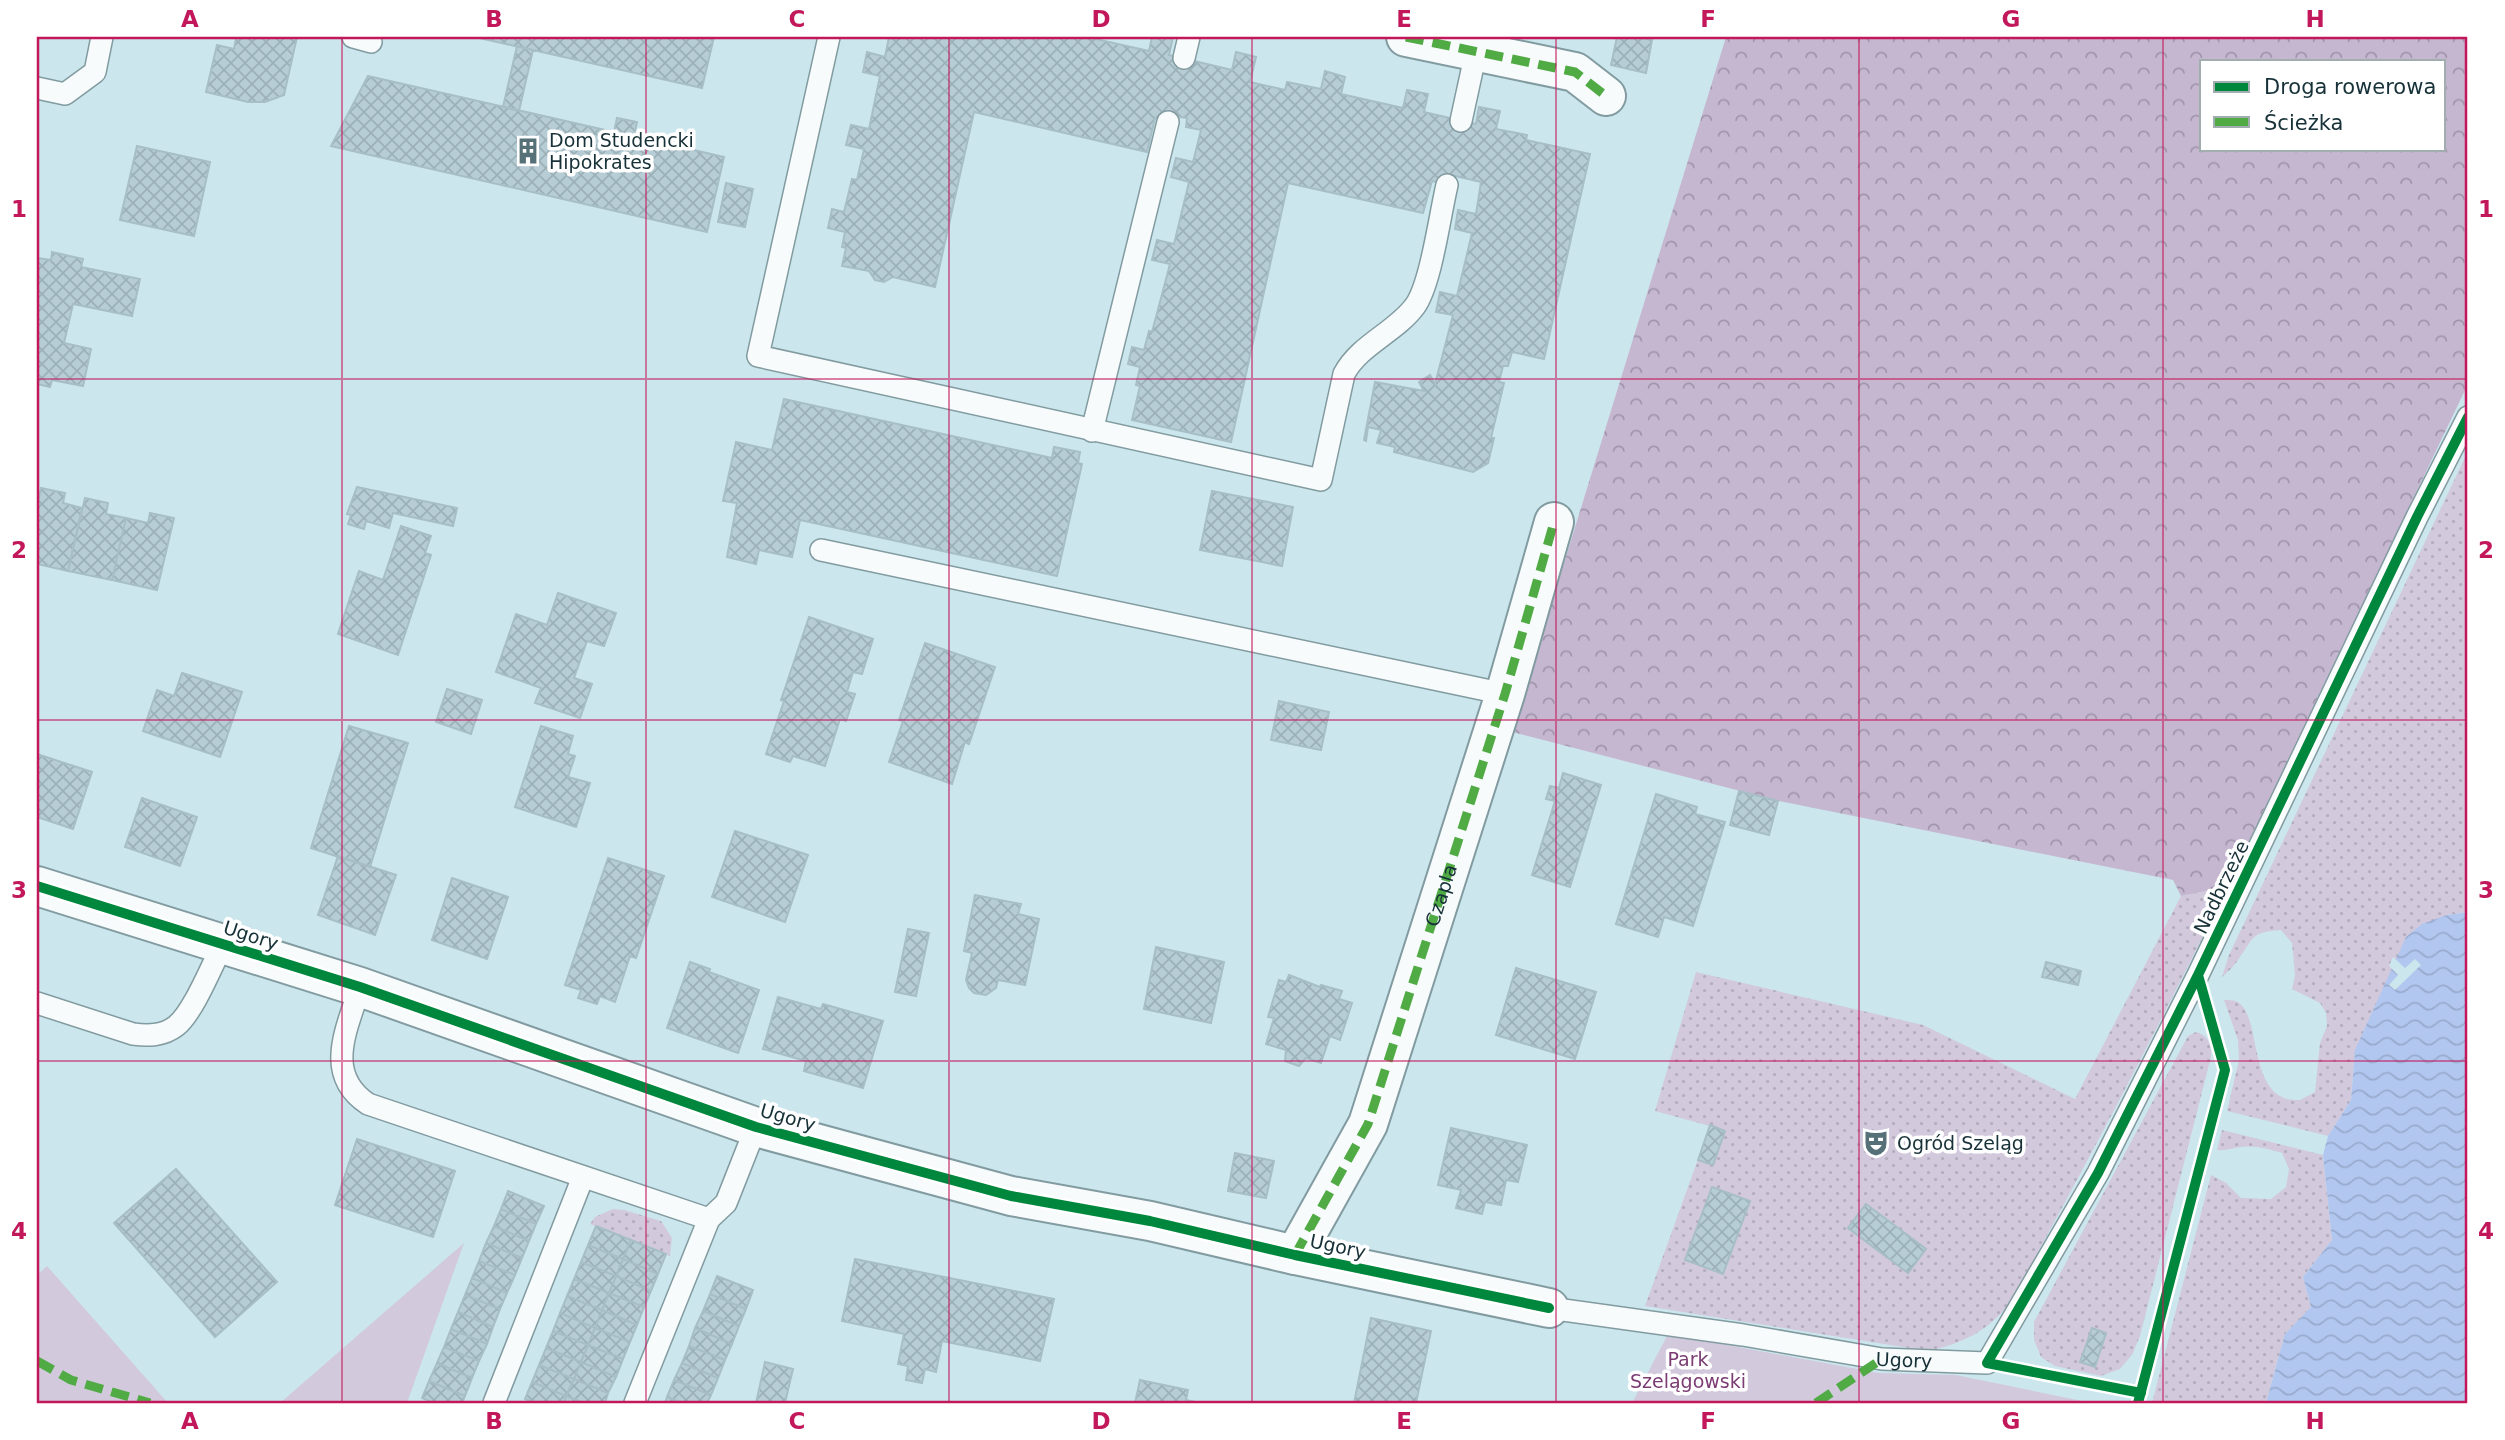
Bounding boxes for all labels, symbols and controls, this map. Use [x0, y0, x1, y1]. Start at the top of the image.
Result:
text: A [181, 6, 199, 32]
text: B [485, 6, 503, 32]
text: C [789, 6, 805, 32]
text: D [1091, 6, 1111, 32]
text: E [1396, 6, 1412, 32]
text: F [1700, 6, 1716, 32]
text: G [2002, 6, 2020, 32]
text: H [2305, 6, 2325, 32]
legend [2200, 60, 2446, 150]
text: Droga rowerowa [2264, 75, 2436, 99]
text: Ścieżka [2264, 110, 2343, 135]
place label: Dom Studencki Hipokrates [549, 129, 694, 173]
building icon: Dom Studencki Hipokrates [513, 136, 543, 166]
text: 1 [11, 196, 27, 222]
text: 1 [2478, 196, 2494, 222]
text: 2 [11, 537, 27, 563]
text: 2 [2478, 537, 2494, 563]
street label: Nadbrzeże [2189, 837, 2253, 937]
street label: Czapla [1421, 862, 1461, 929]
text: 3 [11, 877, 27, 903]
text: 3 [2478, 877, 2494, 903]
street label: Ugory [221, 916, 281, 954]
street label: Ugory [758, 1099, 818, 1135]
theatre icon: Ogród Szeląg [1861, 1128, 1891, 1158]
place label: Ogród Szeląg [1897, 1132, 2024, 1154]
text: 4 [11, 1218, 27, 1244]
text: 4 [2478, 1218, 2494, 1244]
street label: Ugory [1308, 1229, 1368, 1263]
park label: Park Szelągowski [1630, 1348, 1746, 1392]
street label: Ugory [1875, 1348, 1933, 1372]
text: A [181, 1408, 199, 1434]
text: B [485, 1408, 503, 1434]
text: C [789, 1408, 805, 1434]
text: D [1091, 1408, 1111, 1434]
text: E [1396, 1408, 1412, 1434]
text: F [1700, 1408, 1716, 1434]
text: G [2002, 1408, 2020, 1434]
text: H [2305, 1408, 2325, 1434]

